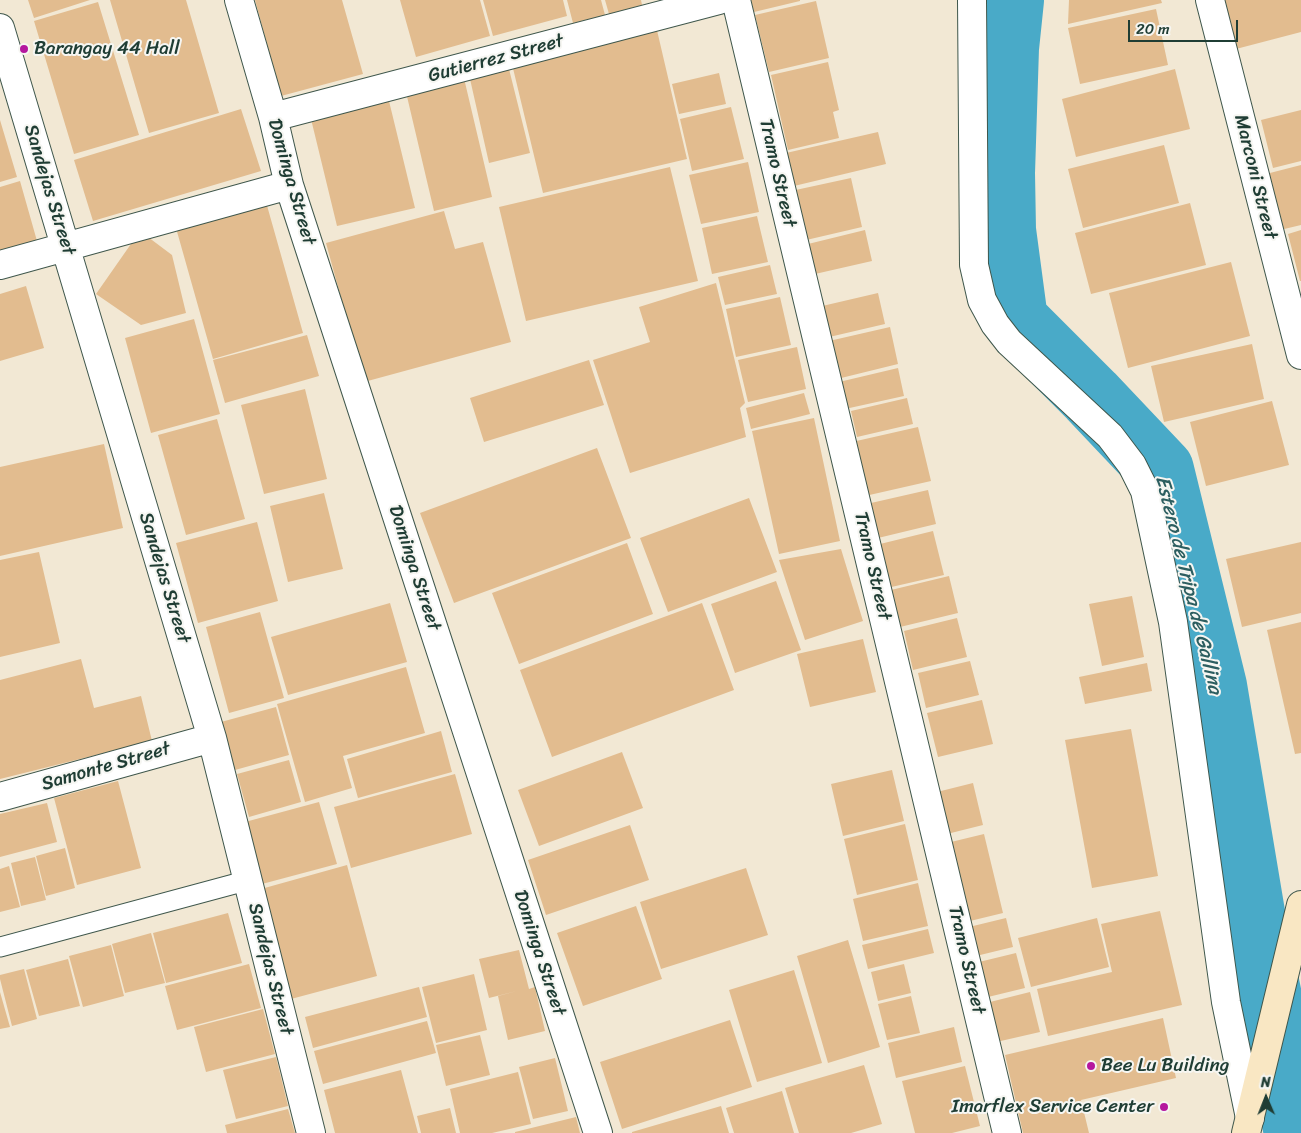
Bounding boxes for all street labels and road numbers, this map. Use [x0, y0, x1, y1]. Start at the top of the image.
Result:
street label: Gutierrez Street [426, 30, 566, 88]
street label: Marconi Street [1228, 112, 1282, 242]
street label: Dominga Street [262, 116, 320, 248]
street label: Tramo Street [753, 117, 801, 229]
street label: Sandejas Street [18, 122, 80, 258]
street label: Dominga Street [383, 502, 445, 634]
street label: Sandejas Street [133, 510, 195, 646]
street label: Tramo Street [848, 510, 896, 622]
street label: Samonte Street [39, 738, 173, 796]
street label: Dominga Street [508, 887, 570, 1019]
street label: Sandejas Street [243, 901, 297, 1037]
street label: Tramo Street [942, 904, 990, 1016]

